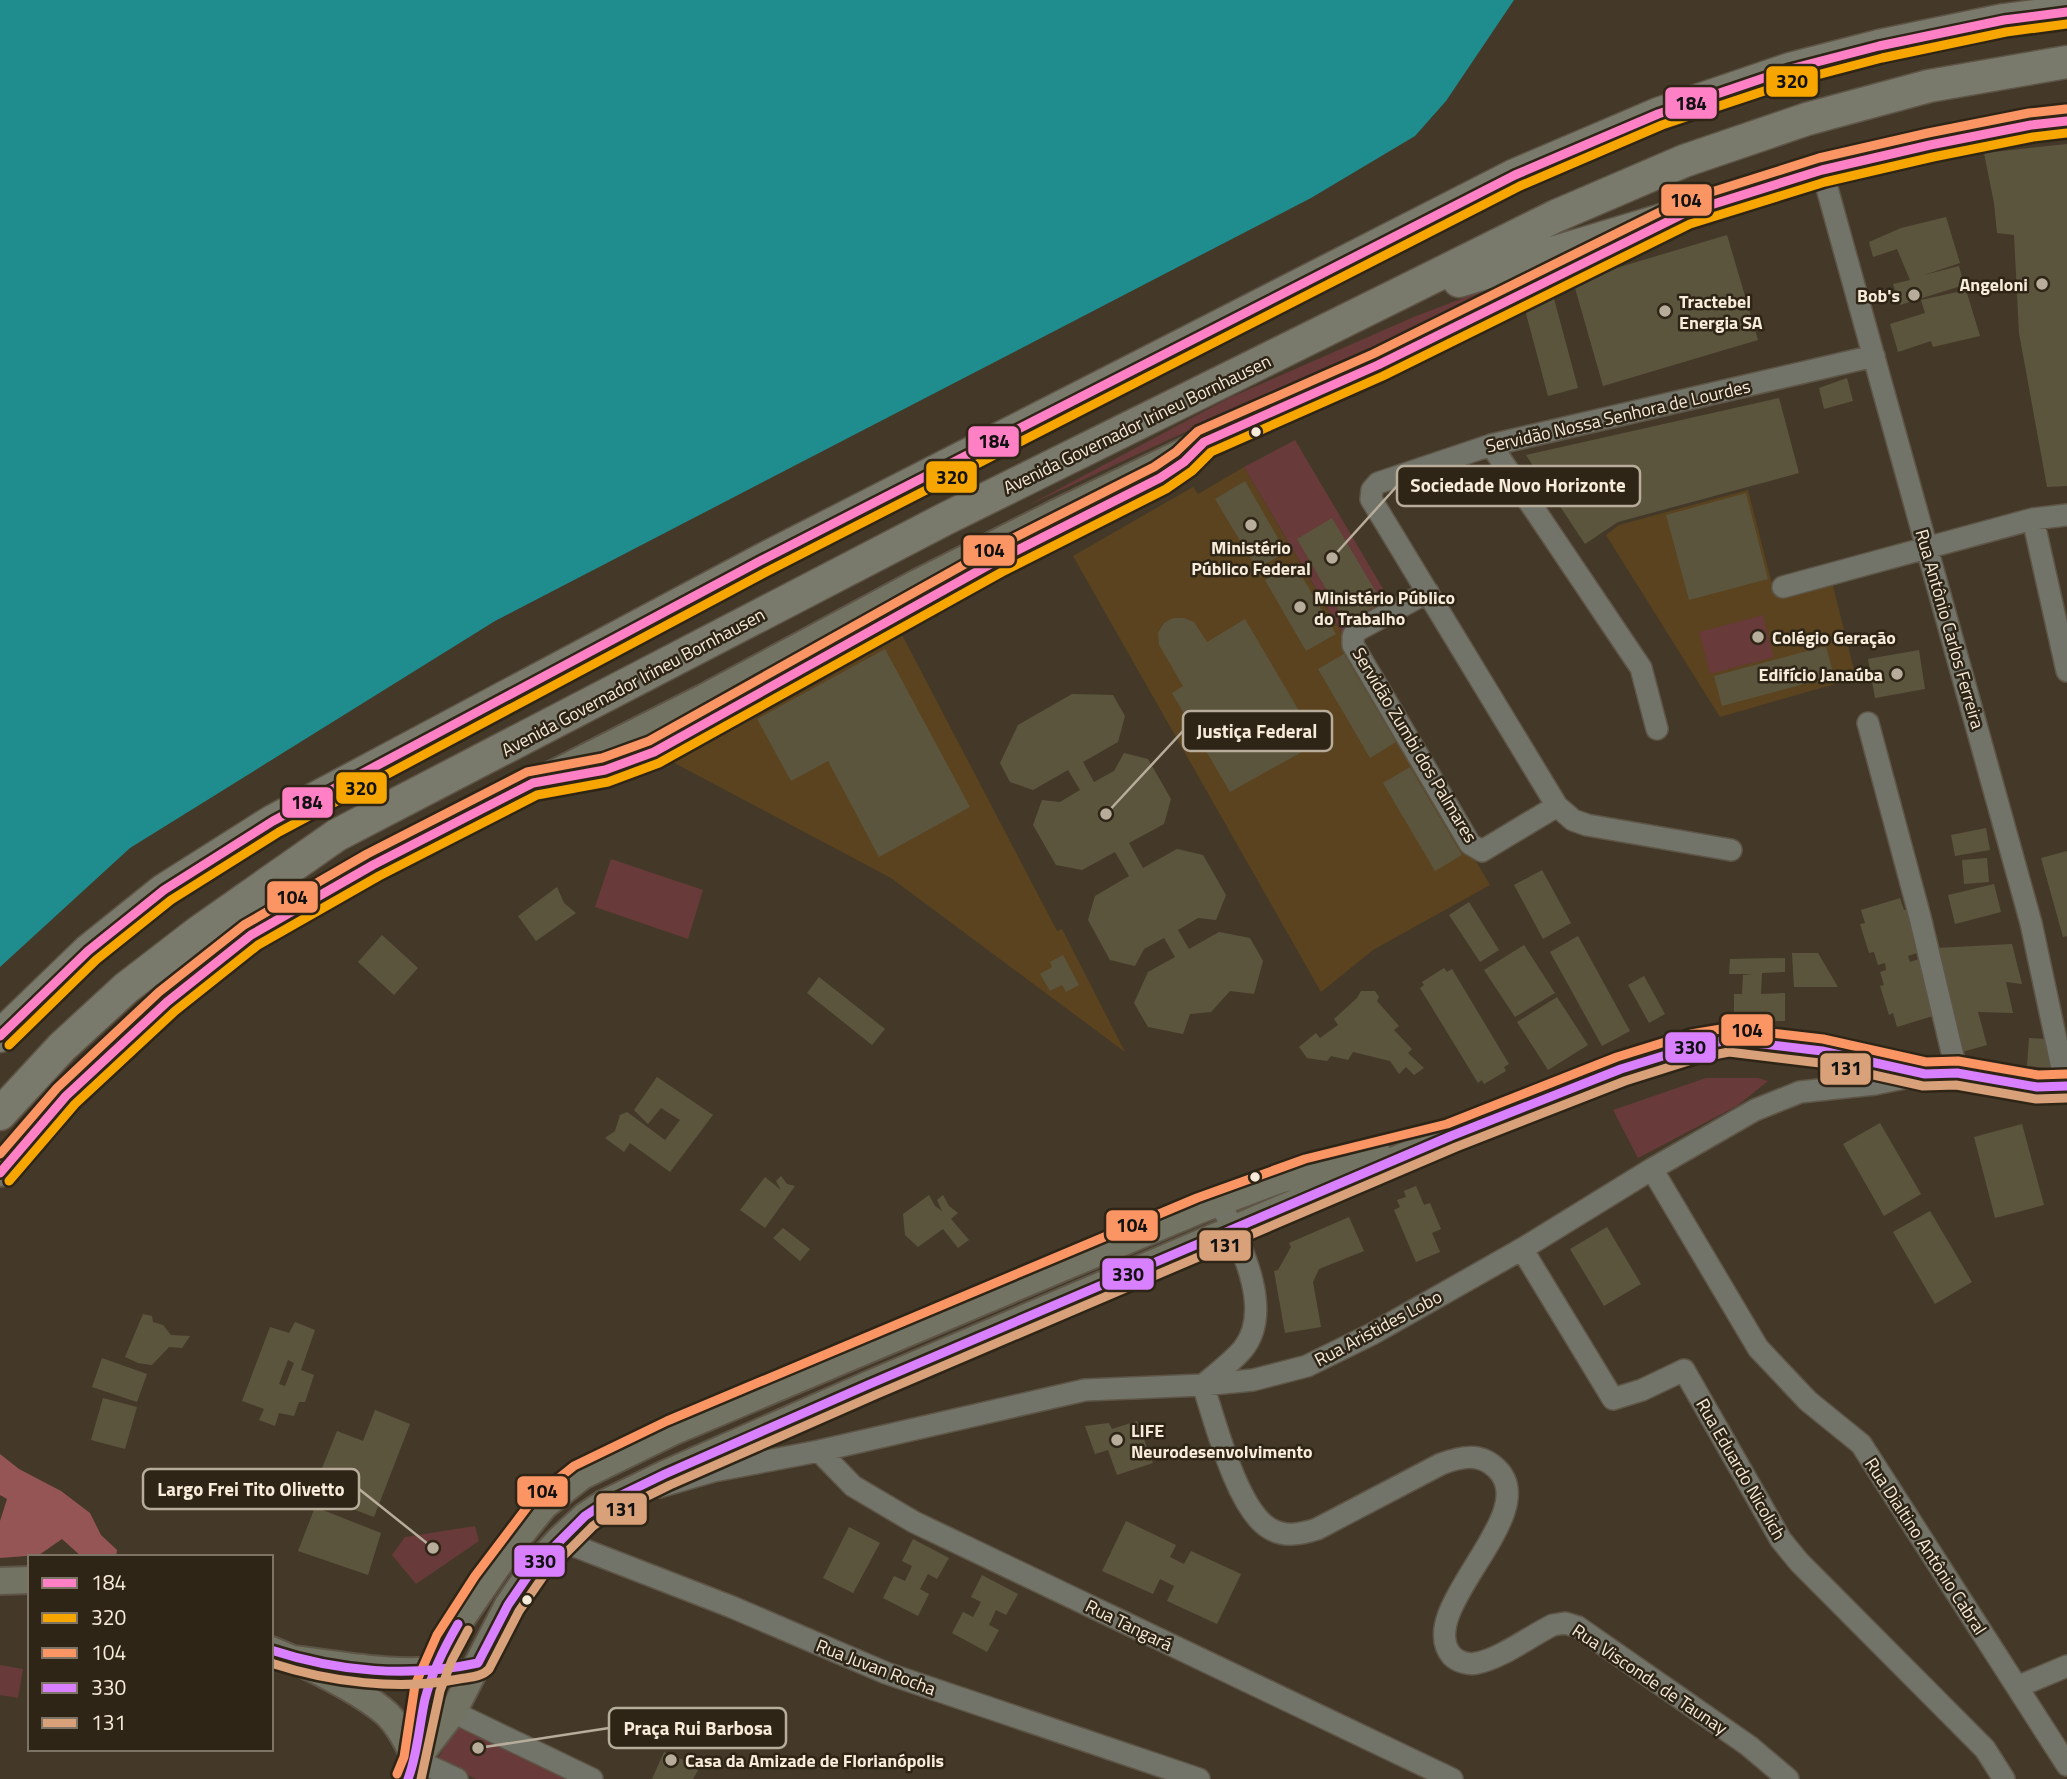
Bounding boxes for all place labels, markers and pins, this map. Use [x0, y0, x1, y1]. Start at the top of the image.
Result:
place label: Angeloni [1959, 271, 2028, 298]
marker: Angeloni [2034, 276, 2050, 292]
place label: Bob's [1857, 282, 1900, 309]
marker: Bob's [1906, 287, 1922, 303]
place label: Tractebel Energia SA [1679, 288, 1763, 336]
marker: Tractebel Energia SA [1657, 303, 1673, 319]
unlabelled marker [1249, 425, 1263, 439]
callout: Sociedade Novo Horizonte [1397, 466, 1640, 506]
marker: Ministério Público Federal [1243, 517, 1259, 533]
place label: Ministério Público Federal [1191, 534, 1311, 582]
place label: Ministério Público do Trabalho [1314, 584, 1455, 632]
marker: Ministério Público do Trabalho [1292, 599, 1308, 615]
place label: Colégio Geração [1772, 624, 1896, 651]
marker: Colégio Geração [1750, 629, 1766, 645]
place label: Edifício Janaúba [1759, 661, 1883, 688]
marker: Edifício Janaúba [1889, 666, 1905, 682]
callout: Justiça Federal [1183, 711, 1332, 751]
unlabelled marker [1248, 1170, 1262, 1184]
place label: LIFE Neurodesenvolvimento [1131, 1417, 1313, 1465]
marker: LIFE Neurodesenvolvimento [1109, 1432, 1125, 1448]
callout: Largo Frei Tito Olivetto [143, 1469, 359, 1509]
unlabelled marker [520, 1593, 534, 1607]
callout: Praça Rui Barbosa [609, 1708, 786, 1748]
place label: Casa da Amizade de Florianópolis [685, 1747, 944, 1774]
marker: Casa da Amizade de Florianópolis [663, 1752, 679, 1768]

